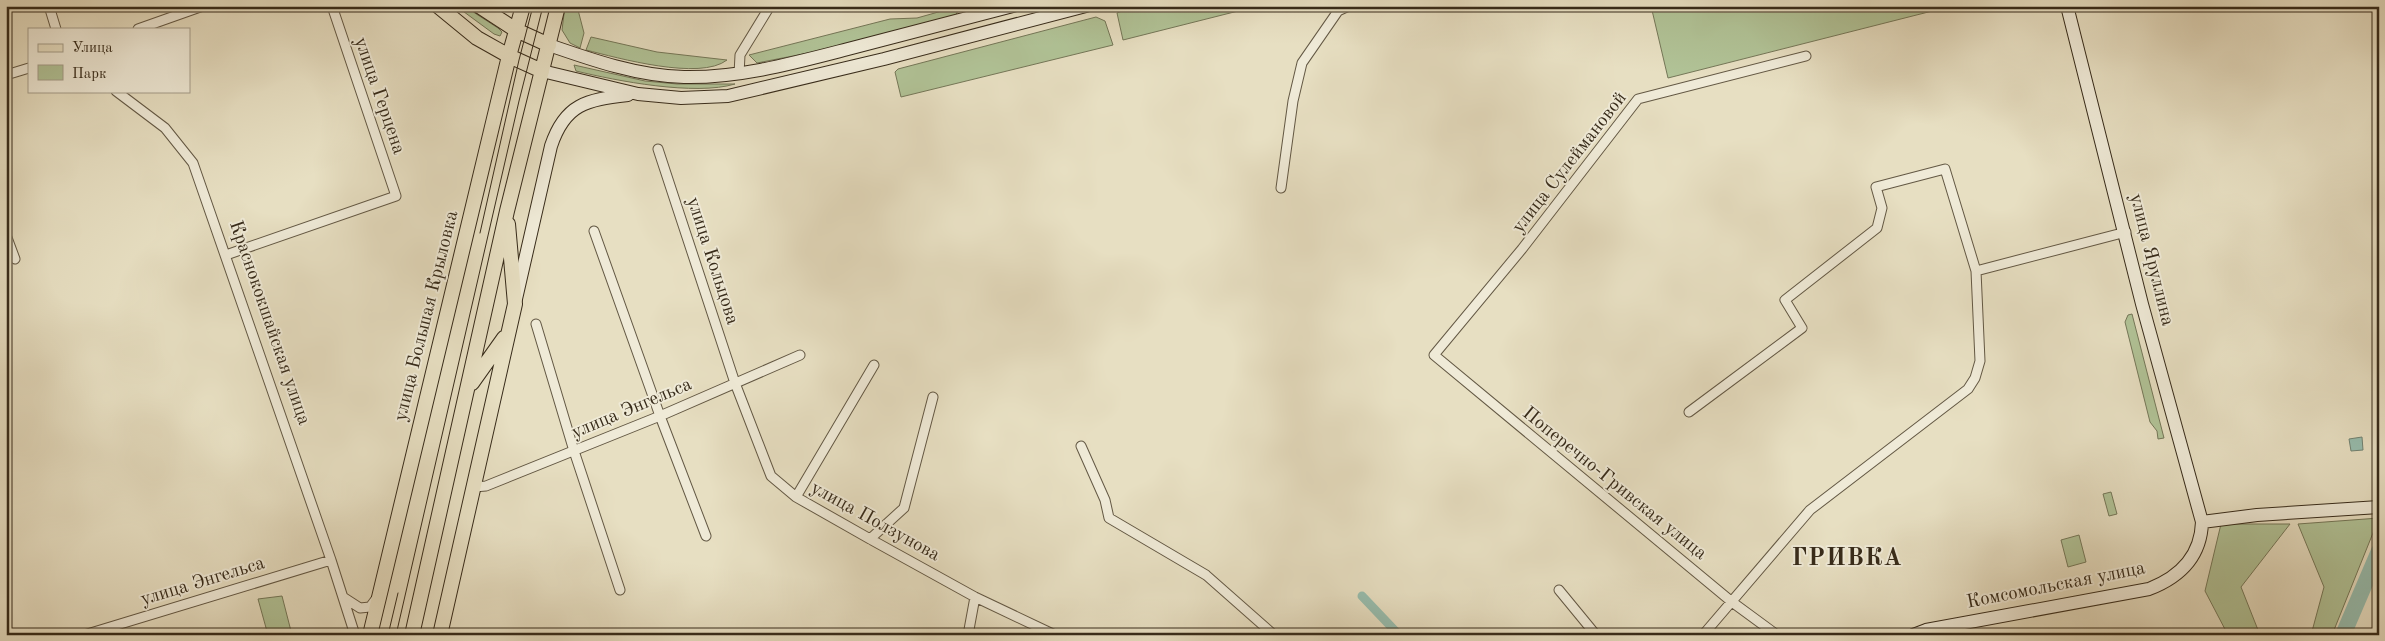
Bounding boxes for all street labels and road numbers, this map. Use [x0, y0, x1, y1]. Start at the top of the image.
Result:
street label: улица Герцена [350, 35, 408, 158]
street label: улица Сулеймановой [1509, 89, 1631, 237]
street label: улица Яруллина [2125, 192, 2177, 329]
street label: улица Кольцова [682, 195, 742, 328]
street label: улица Большая Крыловка [392, 208, 463, 423]
street label: Краснококшайская улица [225, 218, 313, 428]
street label: улица Энгельса [569, 375, 695, 443]
street label: Поперечно-Гривская улица [1518, 404, 1710, 564]
street label: улица Ползунова [807, 479, 943, 566]
street label: улица Энгельса [139, 554, 268, 610]
street label: Комсомольская улица [1965, 559, 2148, 613]

